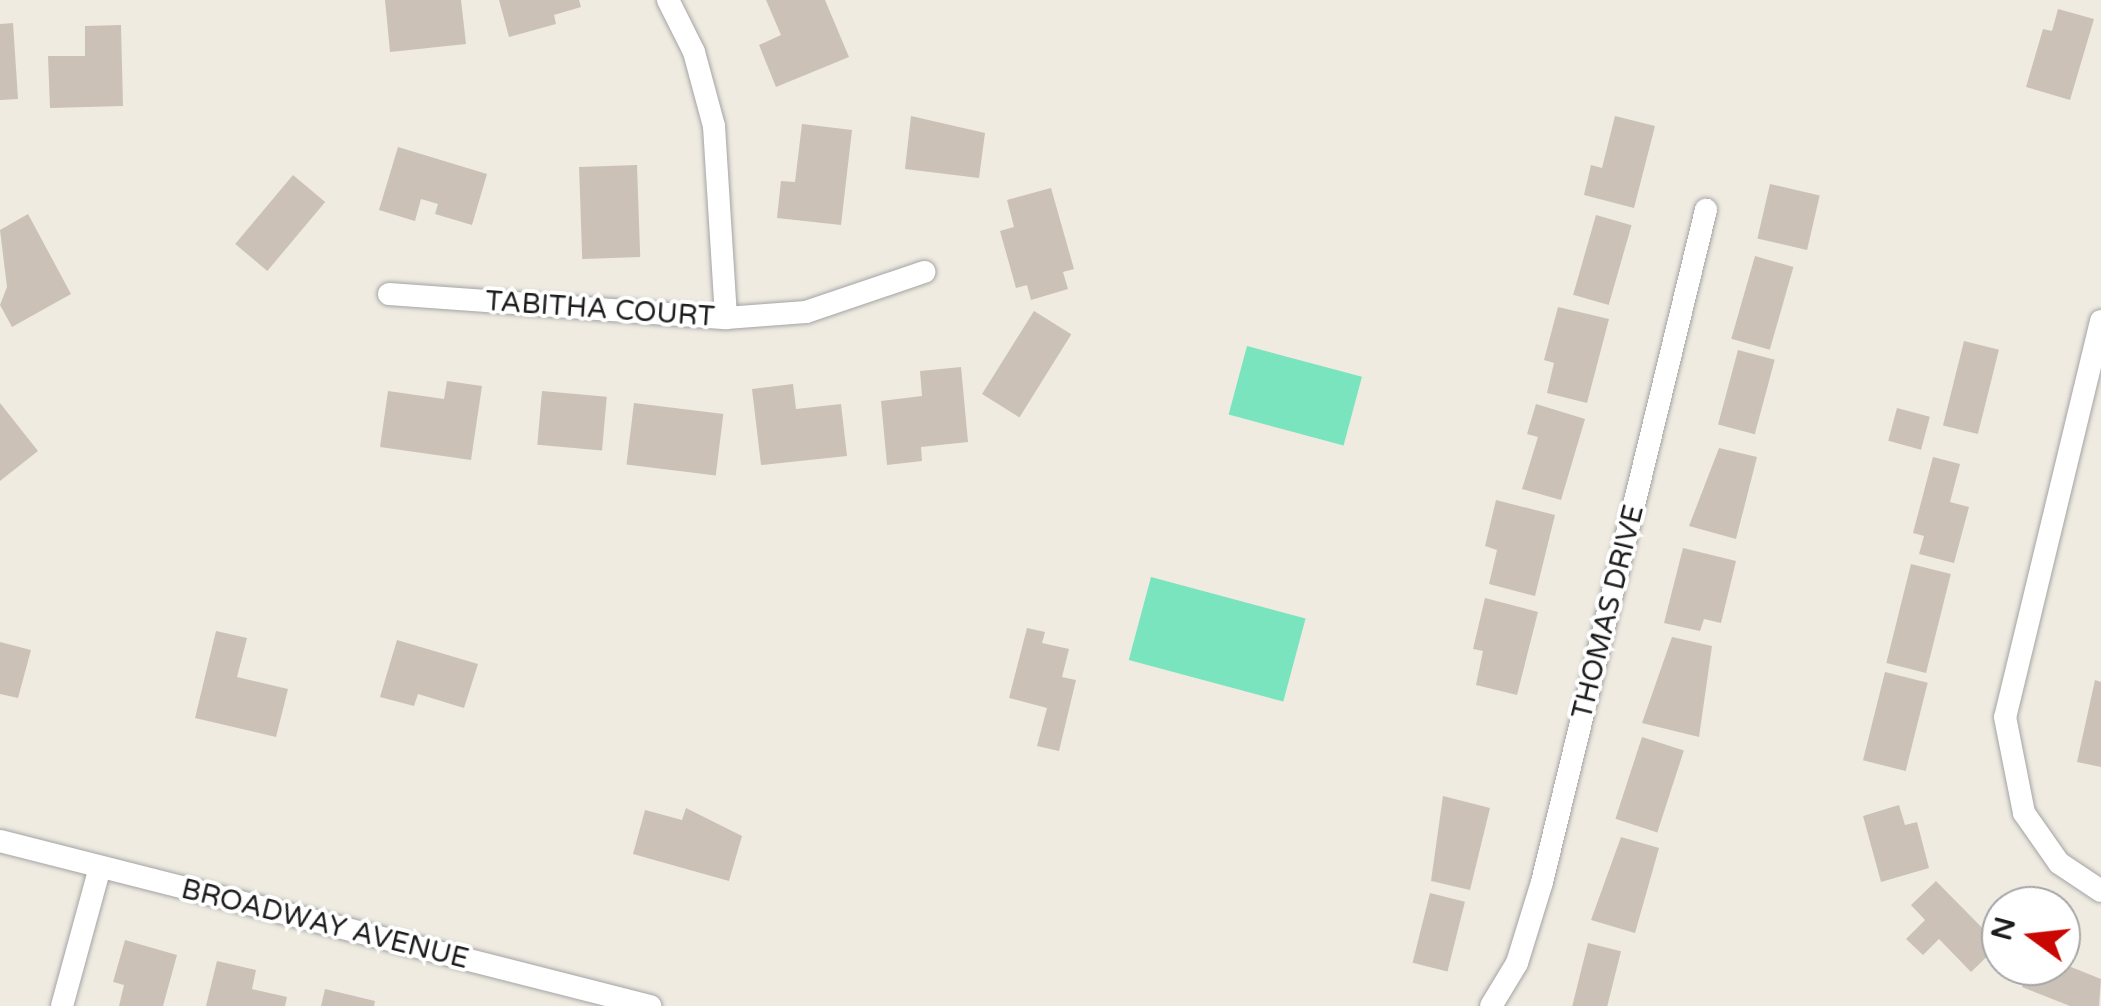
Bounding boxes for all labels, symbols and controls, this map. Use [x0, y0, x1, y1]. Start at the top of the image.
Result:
street label: TABITHA COURT [484, 284, 716, 334]
street label: THOMAS DRIVE [1565, 501, 1651, 723]
street label: BROADWAY AVENUE [178, 872, 472, 976]
north arrow [1981, 886, 2081, 986]
text: N [1985, 914, 2023, 944]

